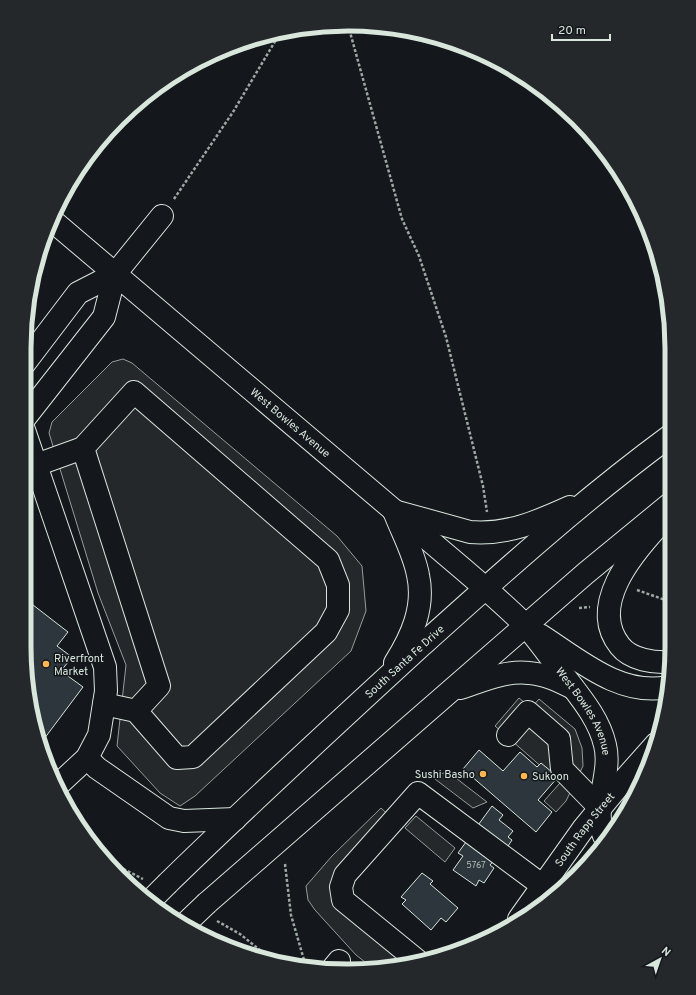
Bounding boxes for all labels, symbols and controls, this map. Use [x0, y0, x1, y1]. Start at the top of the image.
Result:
scale bar [552, 16, 610, 42]
text: 20 m [558, 23, 586, 39]
street label: West Bowles Avenue [247, 385, 333, 461]
street label: South Santa Fe Drive [363, 622, 448, 702]
place label: Riverfront Market [54, 652, 104, 679]
marker: Riverfront Market [41, 659, 51, 669]
street label: West Bowles Avenue [552, 665, 613, 756]
place label: Sushi Basho [415, 768, 475, 782]
marker: Sushi Basho [478, 769, 488, 779]
place label: Sukoon [532, 770, 569, 784]
marker: Sukoon [519, 771, 529, 781]
street label: South Rapp Street [552, 790, 618, 870]
house number: 5767 [466, 860, 486, 871]
north arrow [640, 939, 680, 979]
text: N [658, 944, 673, 960]

